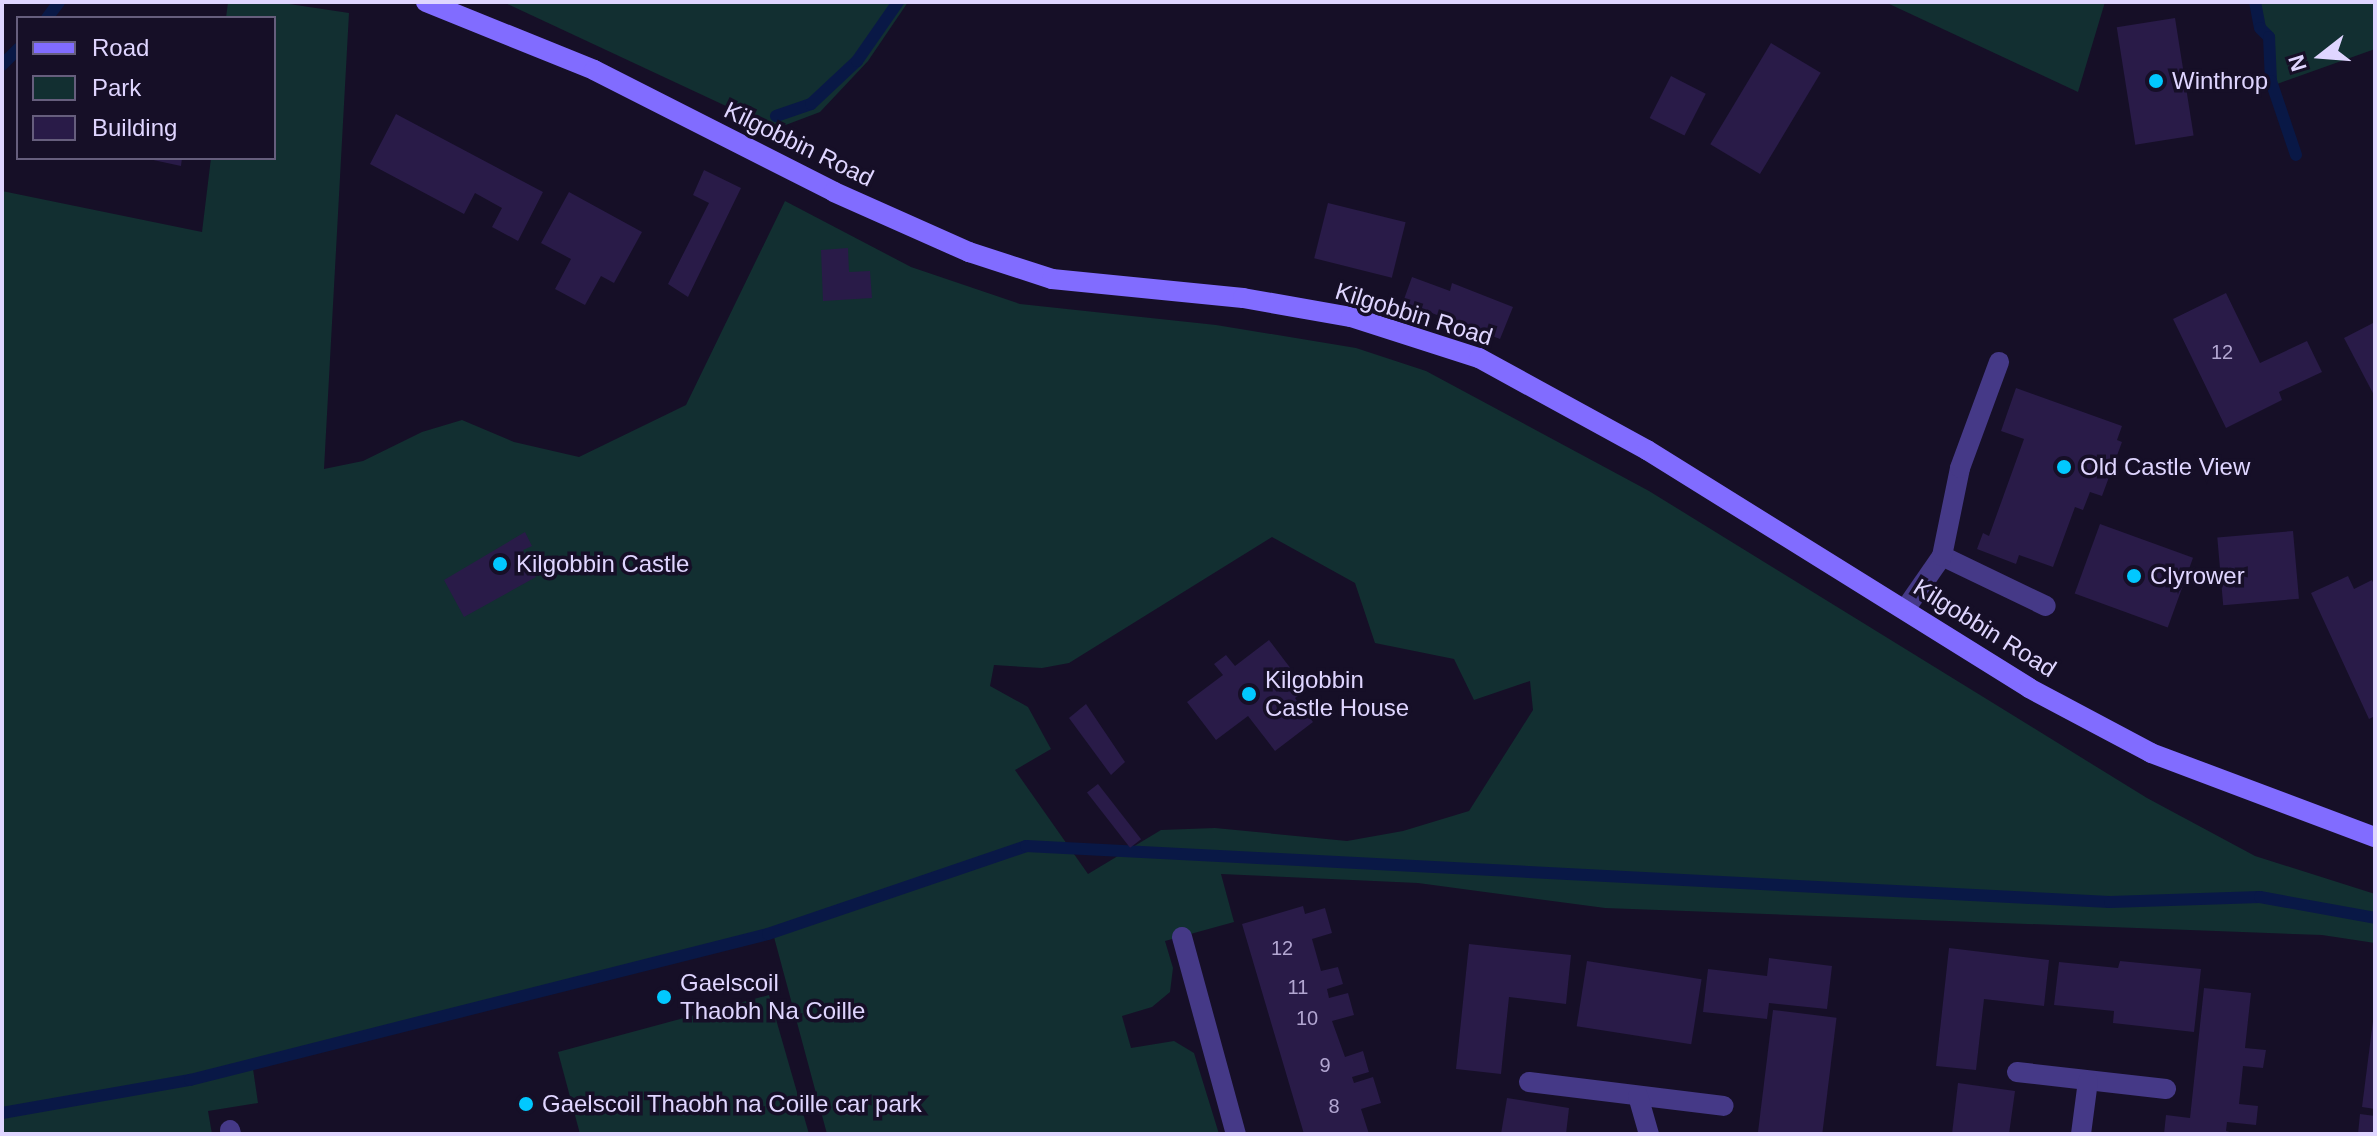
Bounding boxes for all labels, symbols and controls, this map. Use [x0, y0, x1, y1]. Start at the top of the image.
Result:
legend [16, 16, 276, 160]
north arrow [2281, 16, 2361, 96]
text: Road [92, 34, 149, 61]
text: N [2283, 52, 2312, 74]
place label: Winthrop [2172, 67, 2268, 95]
marker: Winthrop [2147, 72, 2165, 90]
text: Park [92, 74, 141, 101]
street label: Kilgobbin Road [720, 95, 878, 193]
text: Building [92, 114, 177, 141]
street label: Kilgobbin Road [1332, 276, 1496, 352]
house number: 12 [2211, 340, 2233, 364]
place label: Old Castle View [2080, 453, 2250, 481]
marker: Old Castle View [2055, 458, 2073, 476]
place label: Kilgobbin Castle [516, 550, 689, 578]
marker: Kilgobbin Castle [491, 555, 509, 573]
place label: Clyrower [2150, 562, 2245, 590]
marker: Clyrower [2125, 567, 2143, 585]
street label: Kilgobbin Road [1908, 573, 2062, 683]
place label: Kilgobbin Castle House [1265, 666, 1409, 722]
marker: Kilgobbin Castle House [1240, 685, 1258, 703]
house number: 12 [1271, 936, 1293, 960]
place label: Gaelscoil Thaobh Na Coille [680, 969, 865, 1025]
house number: 11 [1288, 975, 1308, 999]
marker: Gaelscoil Thaobh Na Coille [655, 988, 673, 1006]
house number: 10 [1296, 1006, 1318, 1030]
house number: 9 [1319, 1053, 1331, 1077]
place label: Gaelscoil Thaobh na Coille car park [542, 1090, 922, 1118]
house number: 8 [1328, 1094, 1340, 1118]
marker: Gaelscoil Thaobh na Coille car park [517, 1095, 535, 1113]

